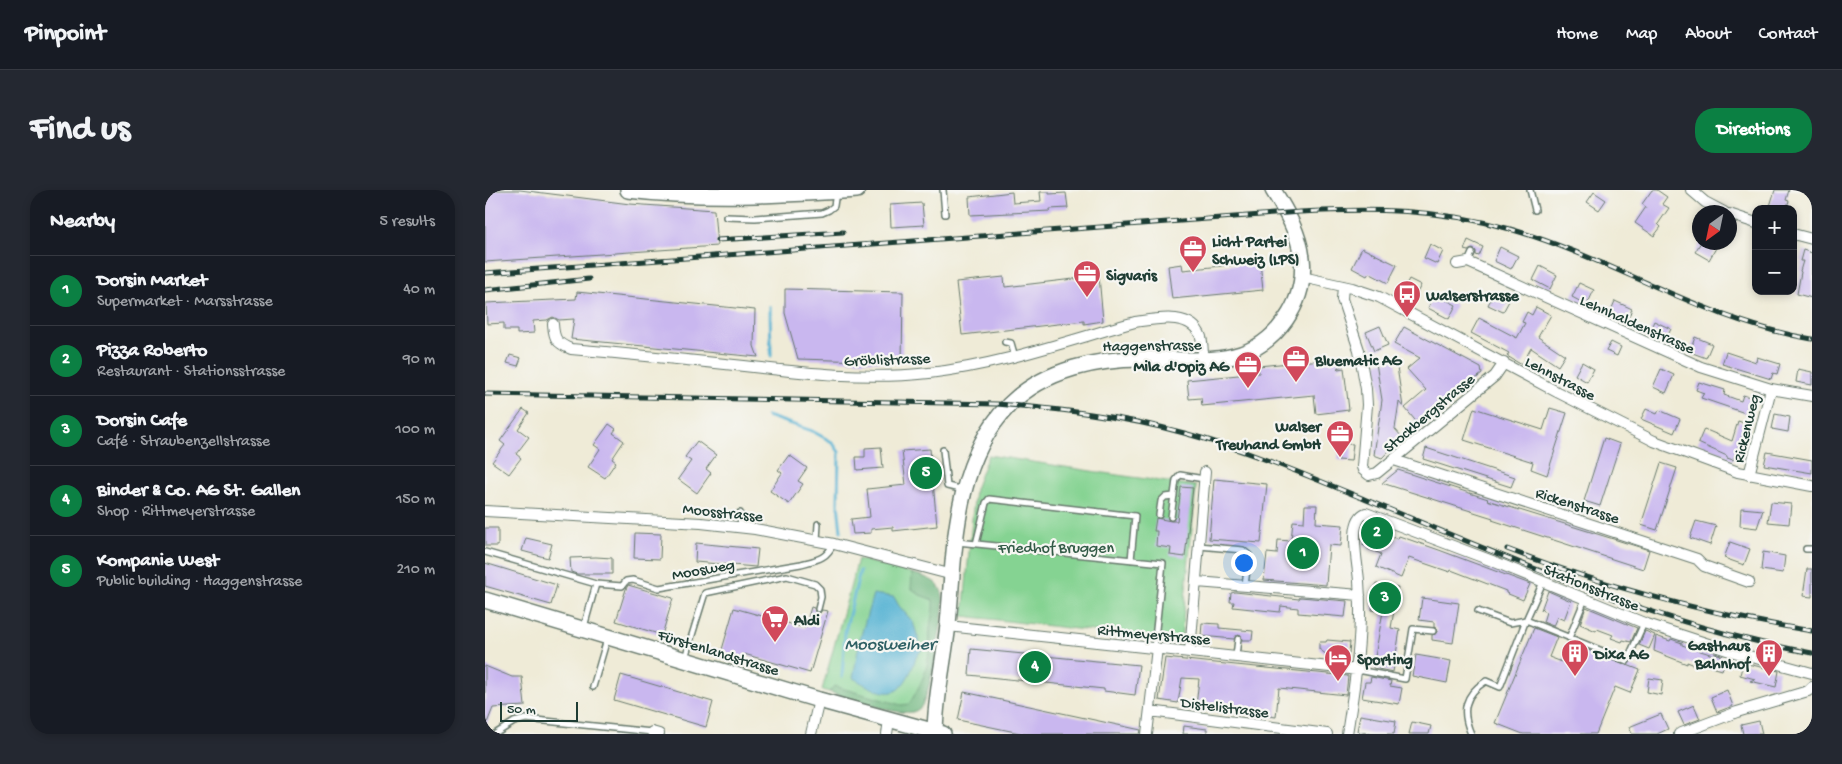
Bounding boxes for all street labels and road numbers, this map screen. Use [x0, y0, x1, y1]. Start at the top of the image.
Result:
street label: Lehnhaldenstrasse [1576, 292, 1698, 360]
street label: Haggenstrasse [1102, 337, 1203, 358]
street label: Gröblistrasse [844, 350, 931, 373]
street label: Lehnstrasse [1521, 354, 1599, 407]
street label: Stockbergstrasse [1381, 371, 1480, 458]
street label: Rickenweg [1731, 393, 1766, 465]
street label: Rickenstrasse [1532, 485, 1622, 530]
street label: Moosstrasse [682, 501, 764, 528]
street label: Moosweg [671, 557, 736, 586]
street label: Stationsstrasse [1540, 561, 1642, 617]
street label: Rittmeyerstrasse [1096, 622, 1212, 651]
street label: Fürstenlandstrasse [654, 627, 782, 682]
street label: Distelistrasse [1178, 695, 1270, 724]

